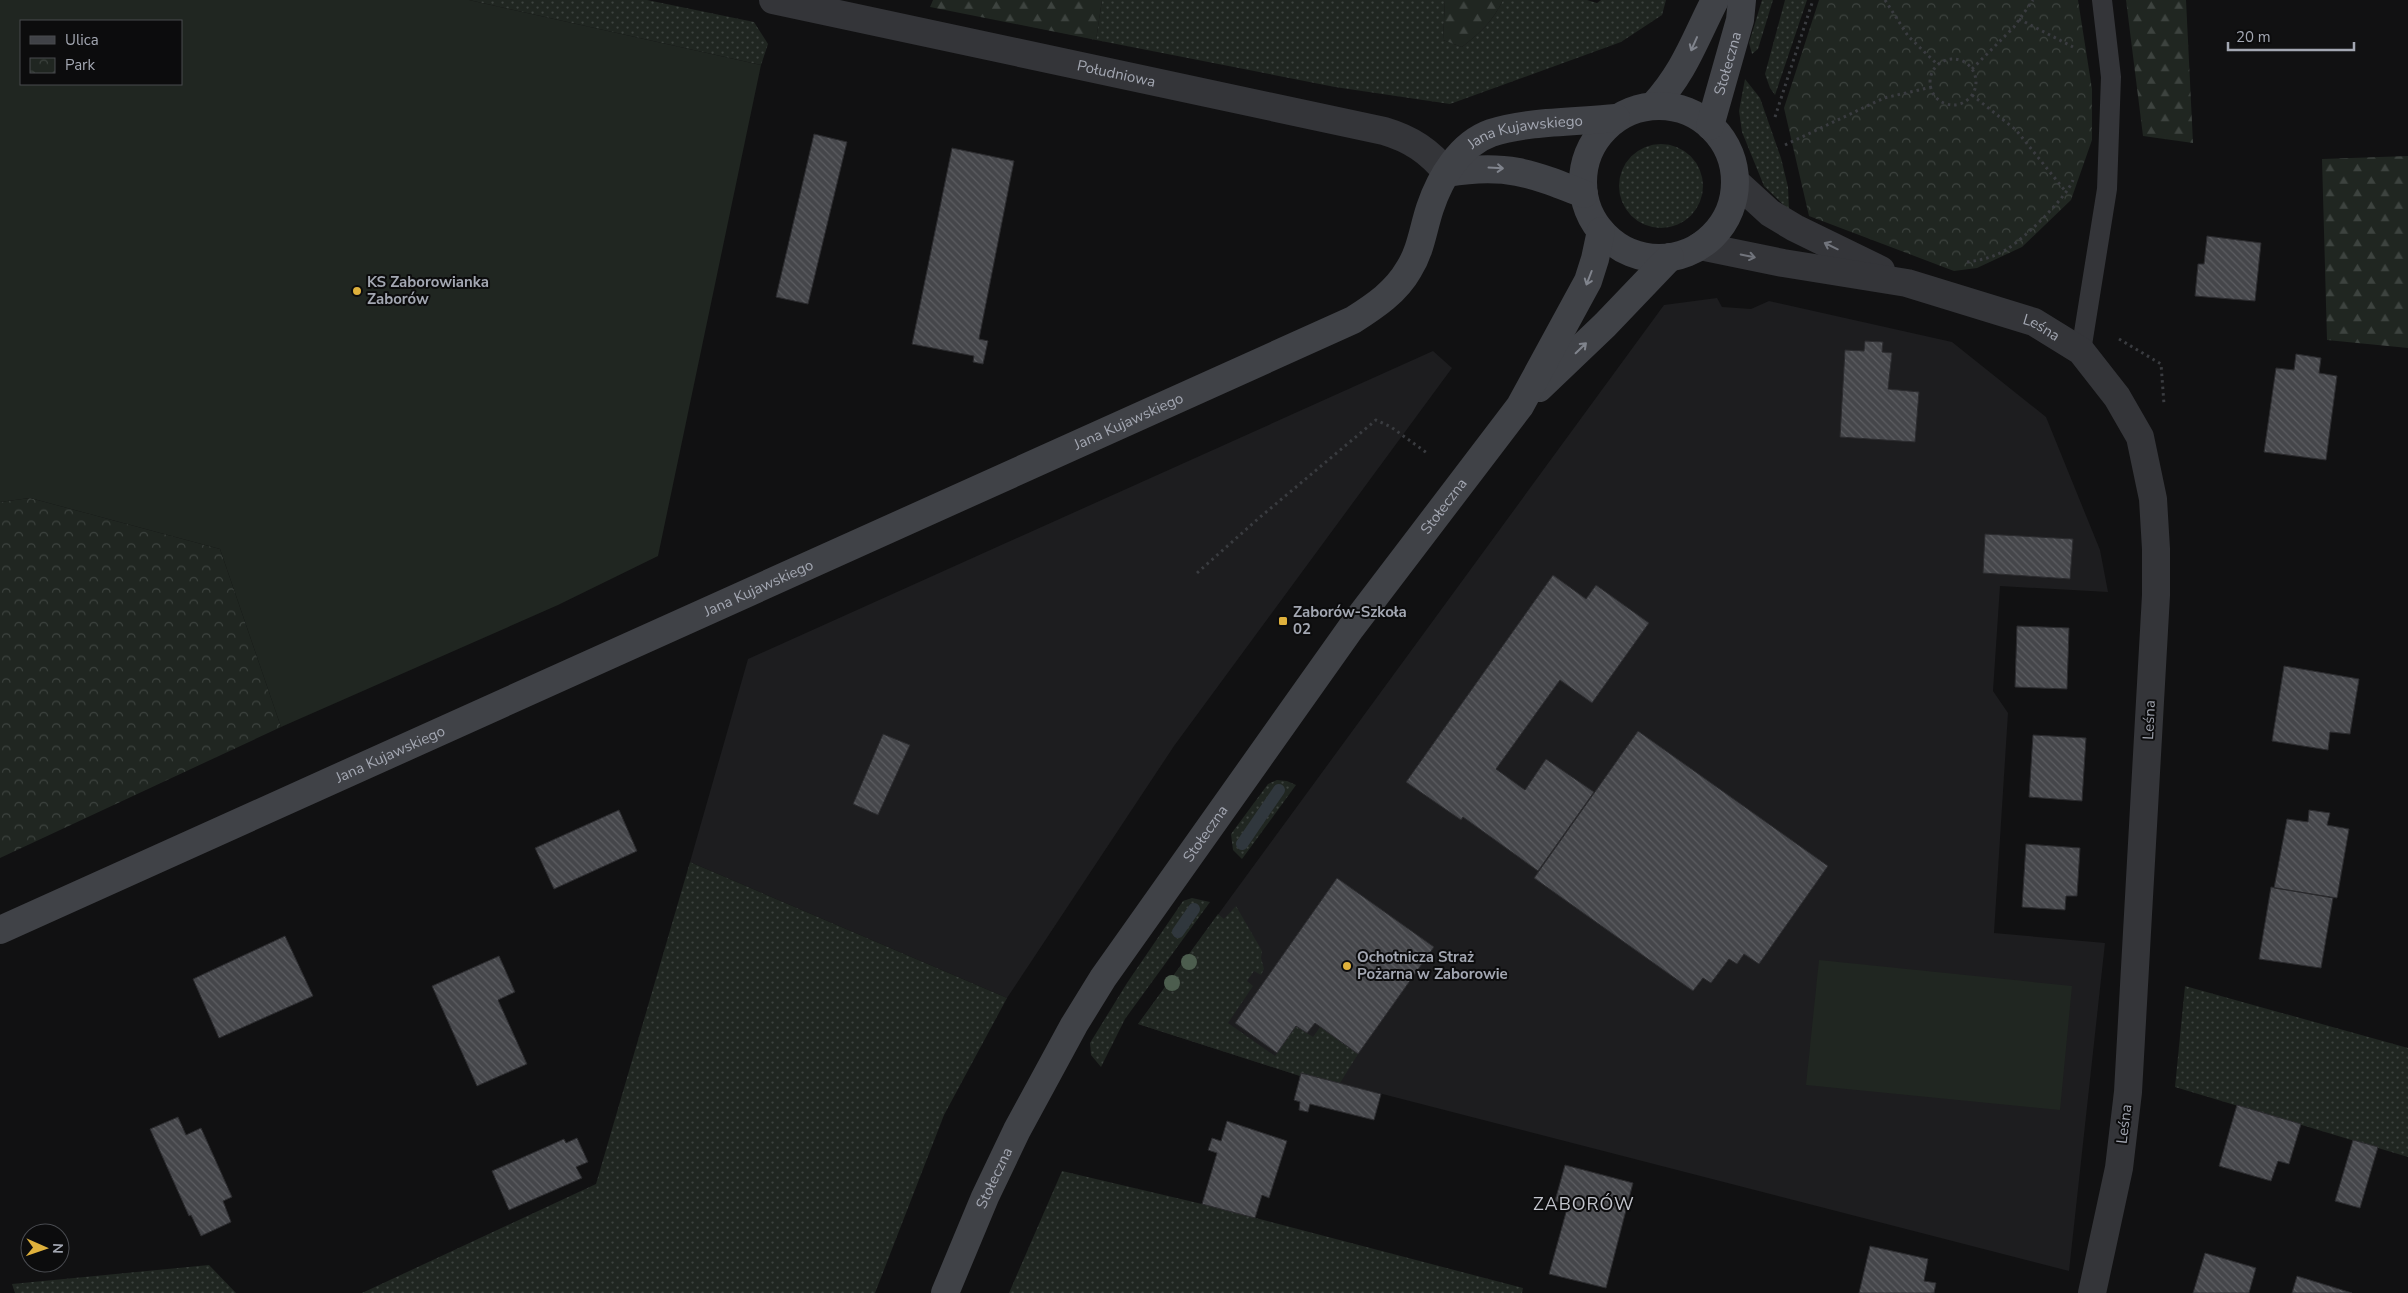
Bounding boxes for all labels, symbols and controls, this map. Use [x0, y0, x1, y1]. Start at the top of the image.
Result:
legend [20, 20, 182, 85]
scale bar [2228, 20, 2354, 52]
text: 20 m [2236, 27, 2271, 47]
street label: Stołeczna [1709, 29, 1746, 98]
text: Ulica [65, 30, 99, 50]
one-way arrow [1689, 36, 1699, 51]
text: Park [65, 55, 95, 75]
street label: Południowa [1075, 55, 1157, 92]
street label: Jana Kujawskiego [1462, 111, 1583, 154]
one-way arrow [1487, 164, 1503, 173]
one-way arrow [1824, 241, 1839, 251]
one-way arrow [1740, 252, 1756, 261]
one-way arrow [1584, 270, 1593, 285]
place label: KS Zaborowianka Zaborów [367, 272, 489, 309]
marker: KS Zaborowianka Zaborów [351, 285, 363, 297]
street label: Leśna [2020, 309, 2064, 346]
one-way arrow [1574, 342, 1587, 354]
street label: Jana Kujawskiego [1070, 388, 1187, 455]
street label: Stołeczna [1416, 474, 1472, 538]
street label: Jana Kujawskiego [700, 555, 816, 622]
place label: Zaborów-Szkoła 02 [1293, 602, 1407, 639]
marker: Zaborów-Szkoła 02 [1277, 615, 1289, 627]
street label: Leśna [2138, 700, 2160, 740]
street label: Jana Kujawskiego [331, 721, 448, 788]
street label: Stołeczna [1178, 801, 1232, 866]
place label: Ochotnicza Straż Pożarna w Zaborowie [1357, 947, 1508, 984]
marker: Ochotnicza Straż Pożarna w Zaborowie [1341, 960, 1353, 972]
street label: Leśna [2112, 1103, 2136, 1145]
street label: Stołeczna [971, 1144, 1017, 1212]
district label: ZABORÓW [1533, 1192, 1635, 1216]
north arrow [20, 1223, 70, 1273]
text: N [48, 1243, 67, 1254]

